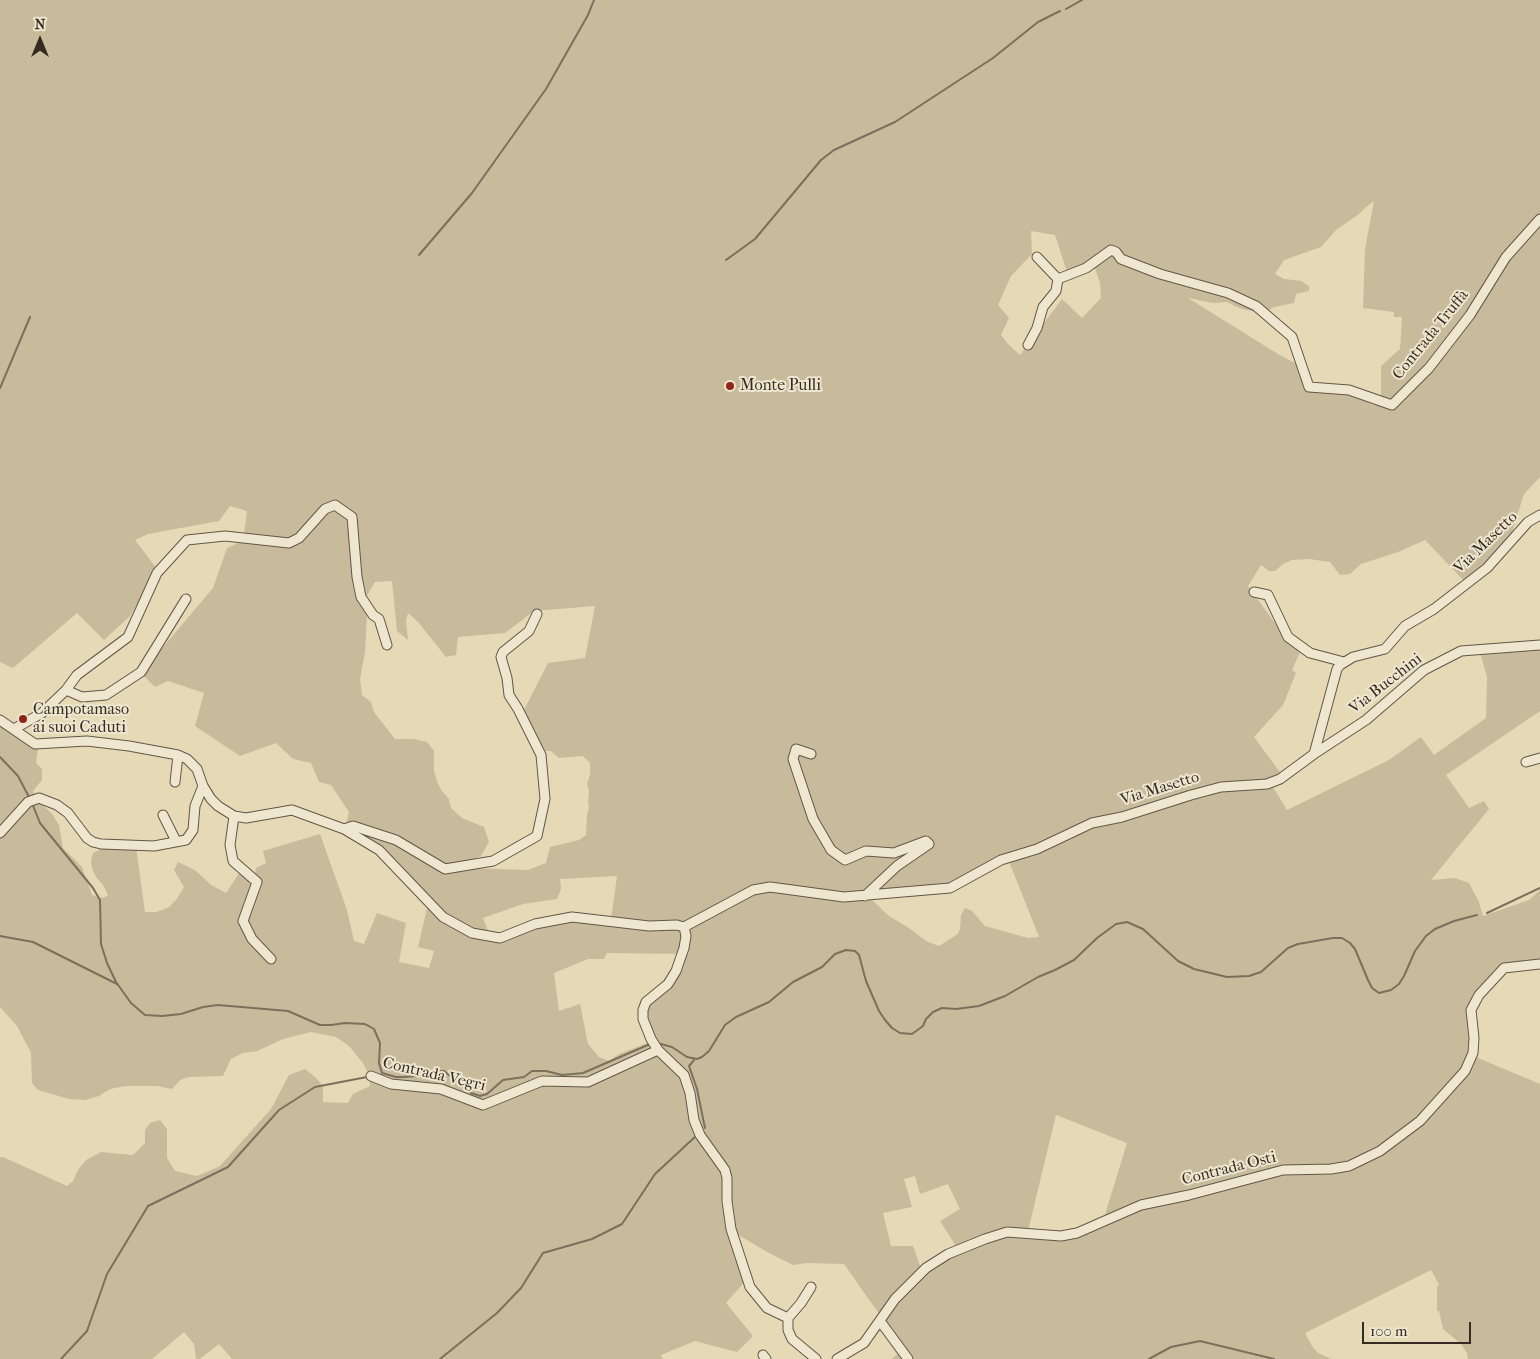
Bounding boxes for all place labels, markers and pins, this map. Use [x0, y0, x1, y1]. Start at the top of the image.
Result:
place label: Monte Pulli [740, 376, 821, 396]
marker: Monte Pulli [724, 380, 736, 392]
place label: Campotamaso ai suoi Caduti [33, 700, 129, 738]
marker: Campotamaso ai suoi Caduti [17, 713, 29, 725]

